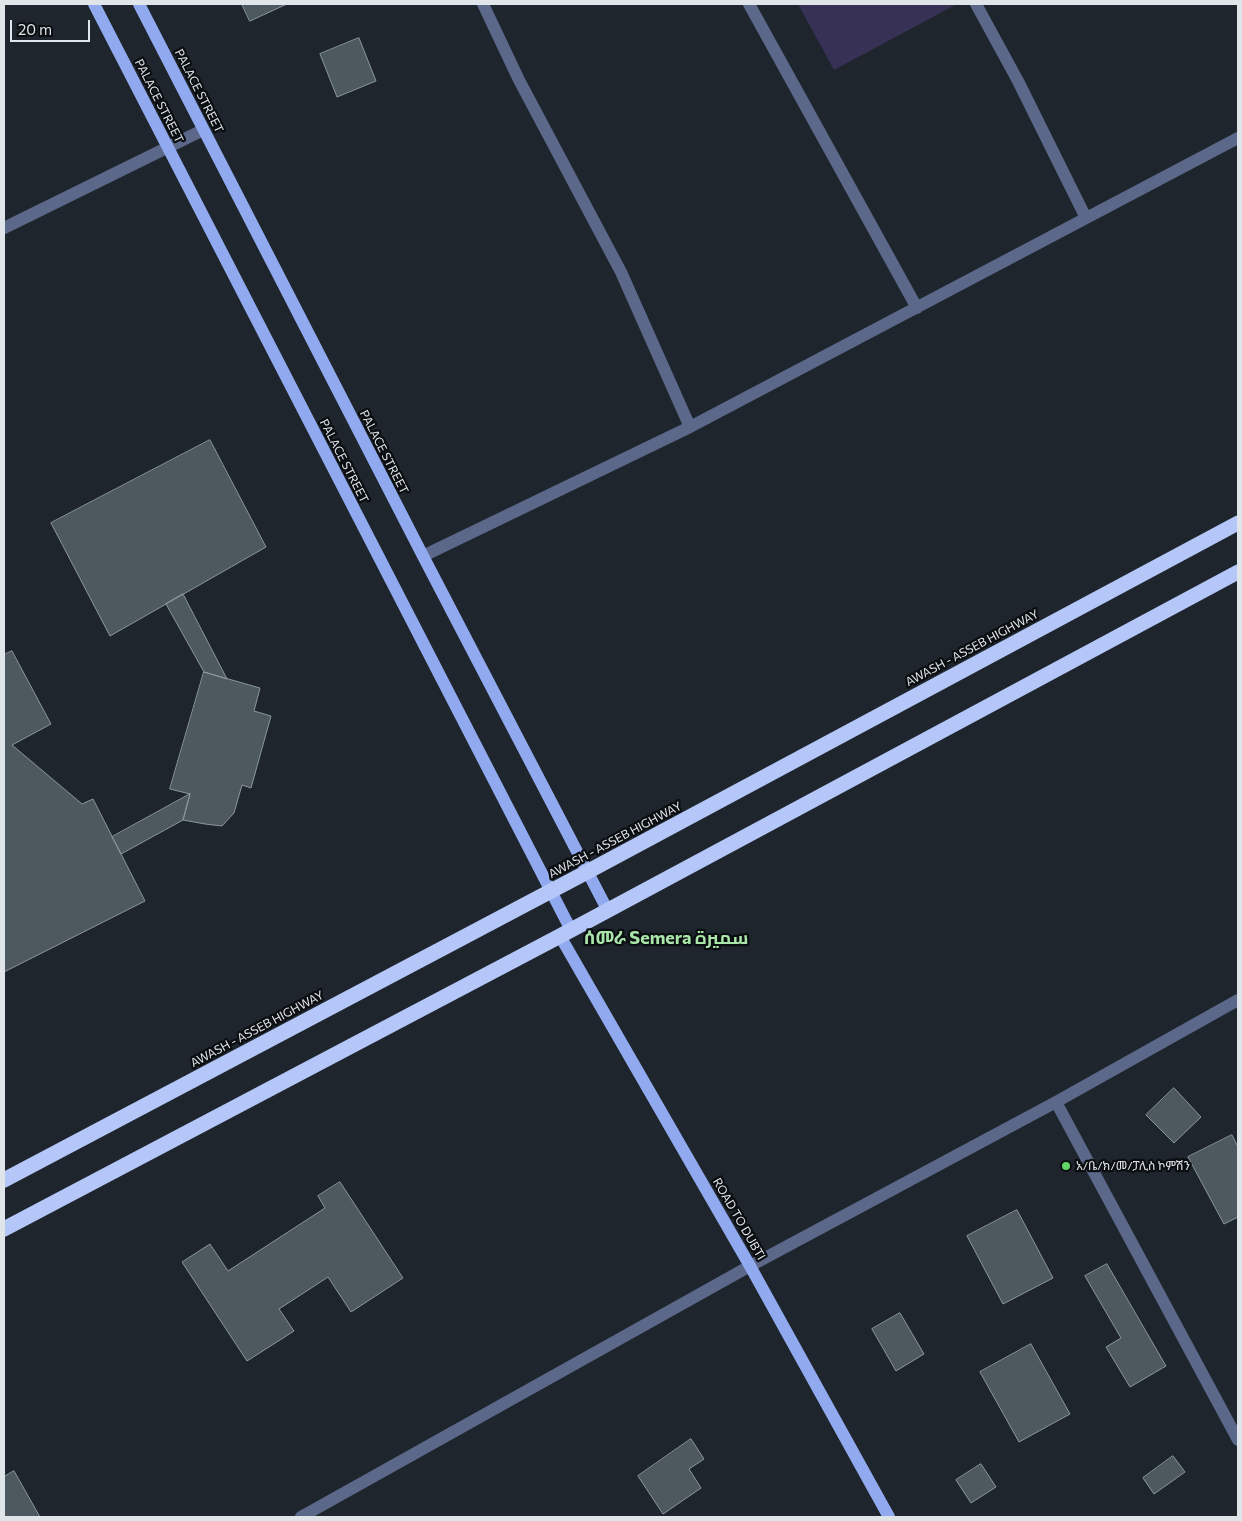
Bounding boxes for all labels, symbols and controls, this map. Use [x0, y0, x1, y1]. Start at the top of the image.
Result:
scale bar [12, 10, 92, 42]
text: 20 m [18, 20, 52, 38]
street label: PALACE STREET [172, 47, 226, 135]
street label: PALACE STREET [132, 57, 186, 145]
street label: PALACE STREET [357, 408, 411, 496]
street label: PALACE STREET [317, 417, 371, 505]
street label: AWASH - ASSEB HIGHWAY [903, 607, 1041, 689]
street label: AWASH - ASSEB HIGHWAY [546, 799, 684, 881]
district label: ሰመራ Semera سميرة [584, 927, 748, 949]
street label: AWASH - ASSEB HIGHWAY [188, 988, 326, 1070]
place label: አ/ቤ/ክ/መ/ፓሊስ ኮምሽን [1076, 1159, 1190, 1173]
marker: አ/ቤ/ክ/መ/ፓሊስ ኮምሽን [1060, 1160, 1072, 1172]
street label: ROAD TO DUBTI [710, 1175, 768, 1263]

